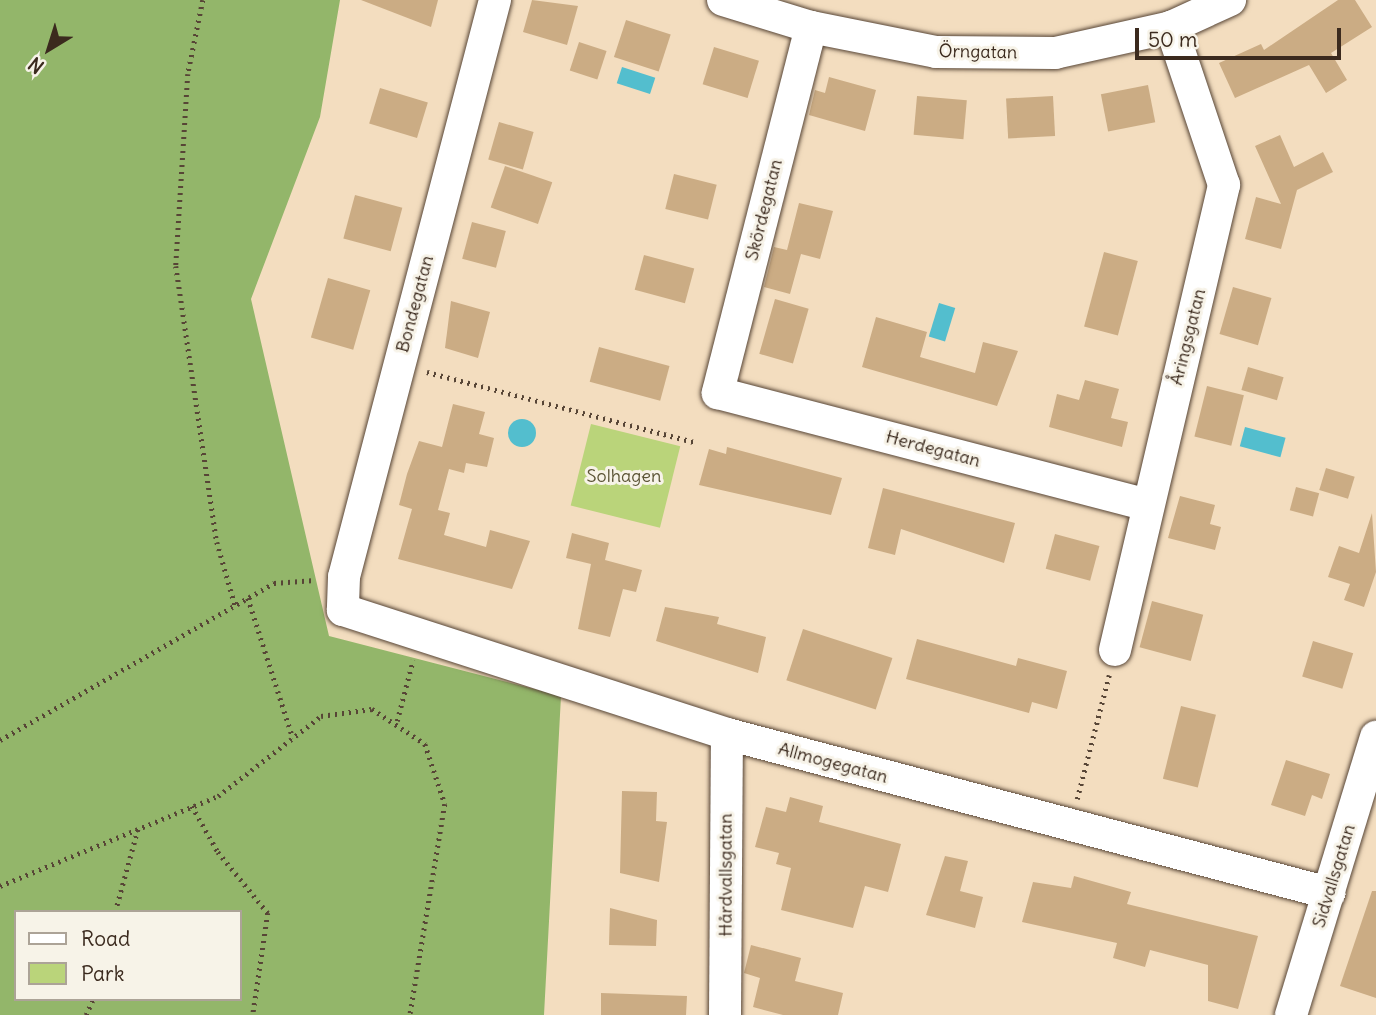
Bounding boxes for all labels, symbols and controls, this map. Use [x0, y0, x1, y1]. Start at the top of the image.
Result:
north arrow [14, 14, 84, 84]
scale bar [1138, 14, 1344, 58]
text: 50 m [1148, 26, 1197, 53]
street label: Örngatan [938, 41, 1018, 63]
text: N [24, 52, 49, 79]
street label: Skördegatan [741, 157, 787, 263]
street label: Bondegatan [392, 253, 438, 355]
street label: Åringsgatan [1166, 287, 1210, 387]
street label: Herdegatan [883, 426, 983, 472]
park label: Solhagen [587, 465, 661, 487]
street label: Allmogegatan [776, 738, 890, 788]
street label: Hårdvallsgatan [715, 813, 737, 937]
street label: Sidvallsgatan [1308, 822, 1360, 930]
legend [14, 910, 242, 1001]
text: Road [81, 925, 130, 952]
text: Park [81, 960, 124, 987]

